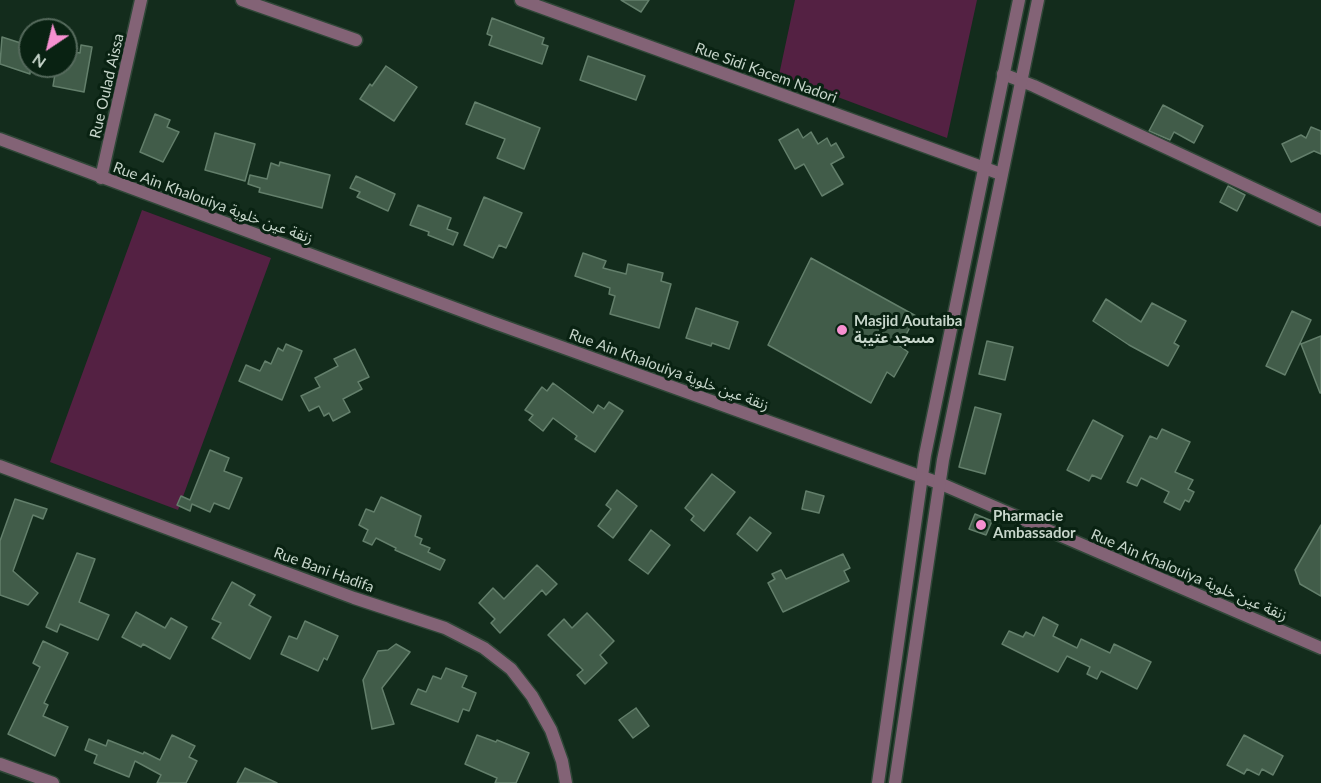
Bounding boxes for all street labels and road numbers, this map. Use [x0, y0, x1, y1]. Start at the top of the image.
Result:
street label: Rue Oulad Aissa [86, 32, 128, 140]
street label: Rue Sidi Kacem Nadori [693, 39, 839, 107]
street label: Rue Ain Khalouiya زنقة عين خلوية [111, 158, 315, 248]
street label: Rue Ain Khalouiya زنقة عين خلوية [567, 325, 771, 415]
street label: Rue Ain Khalouiya زنقة عين خلوية [1088, 525, 1290, 625]
street label: Rue Bani Hadifa [271, 544, 377, 596]

